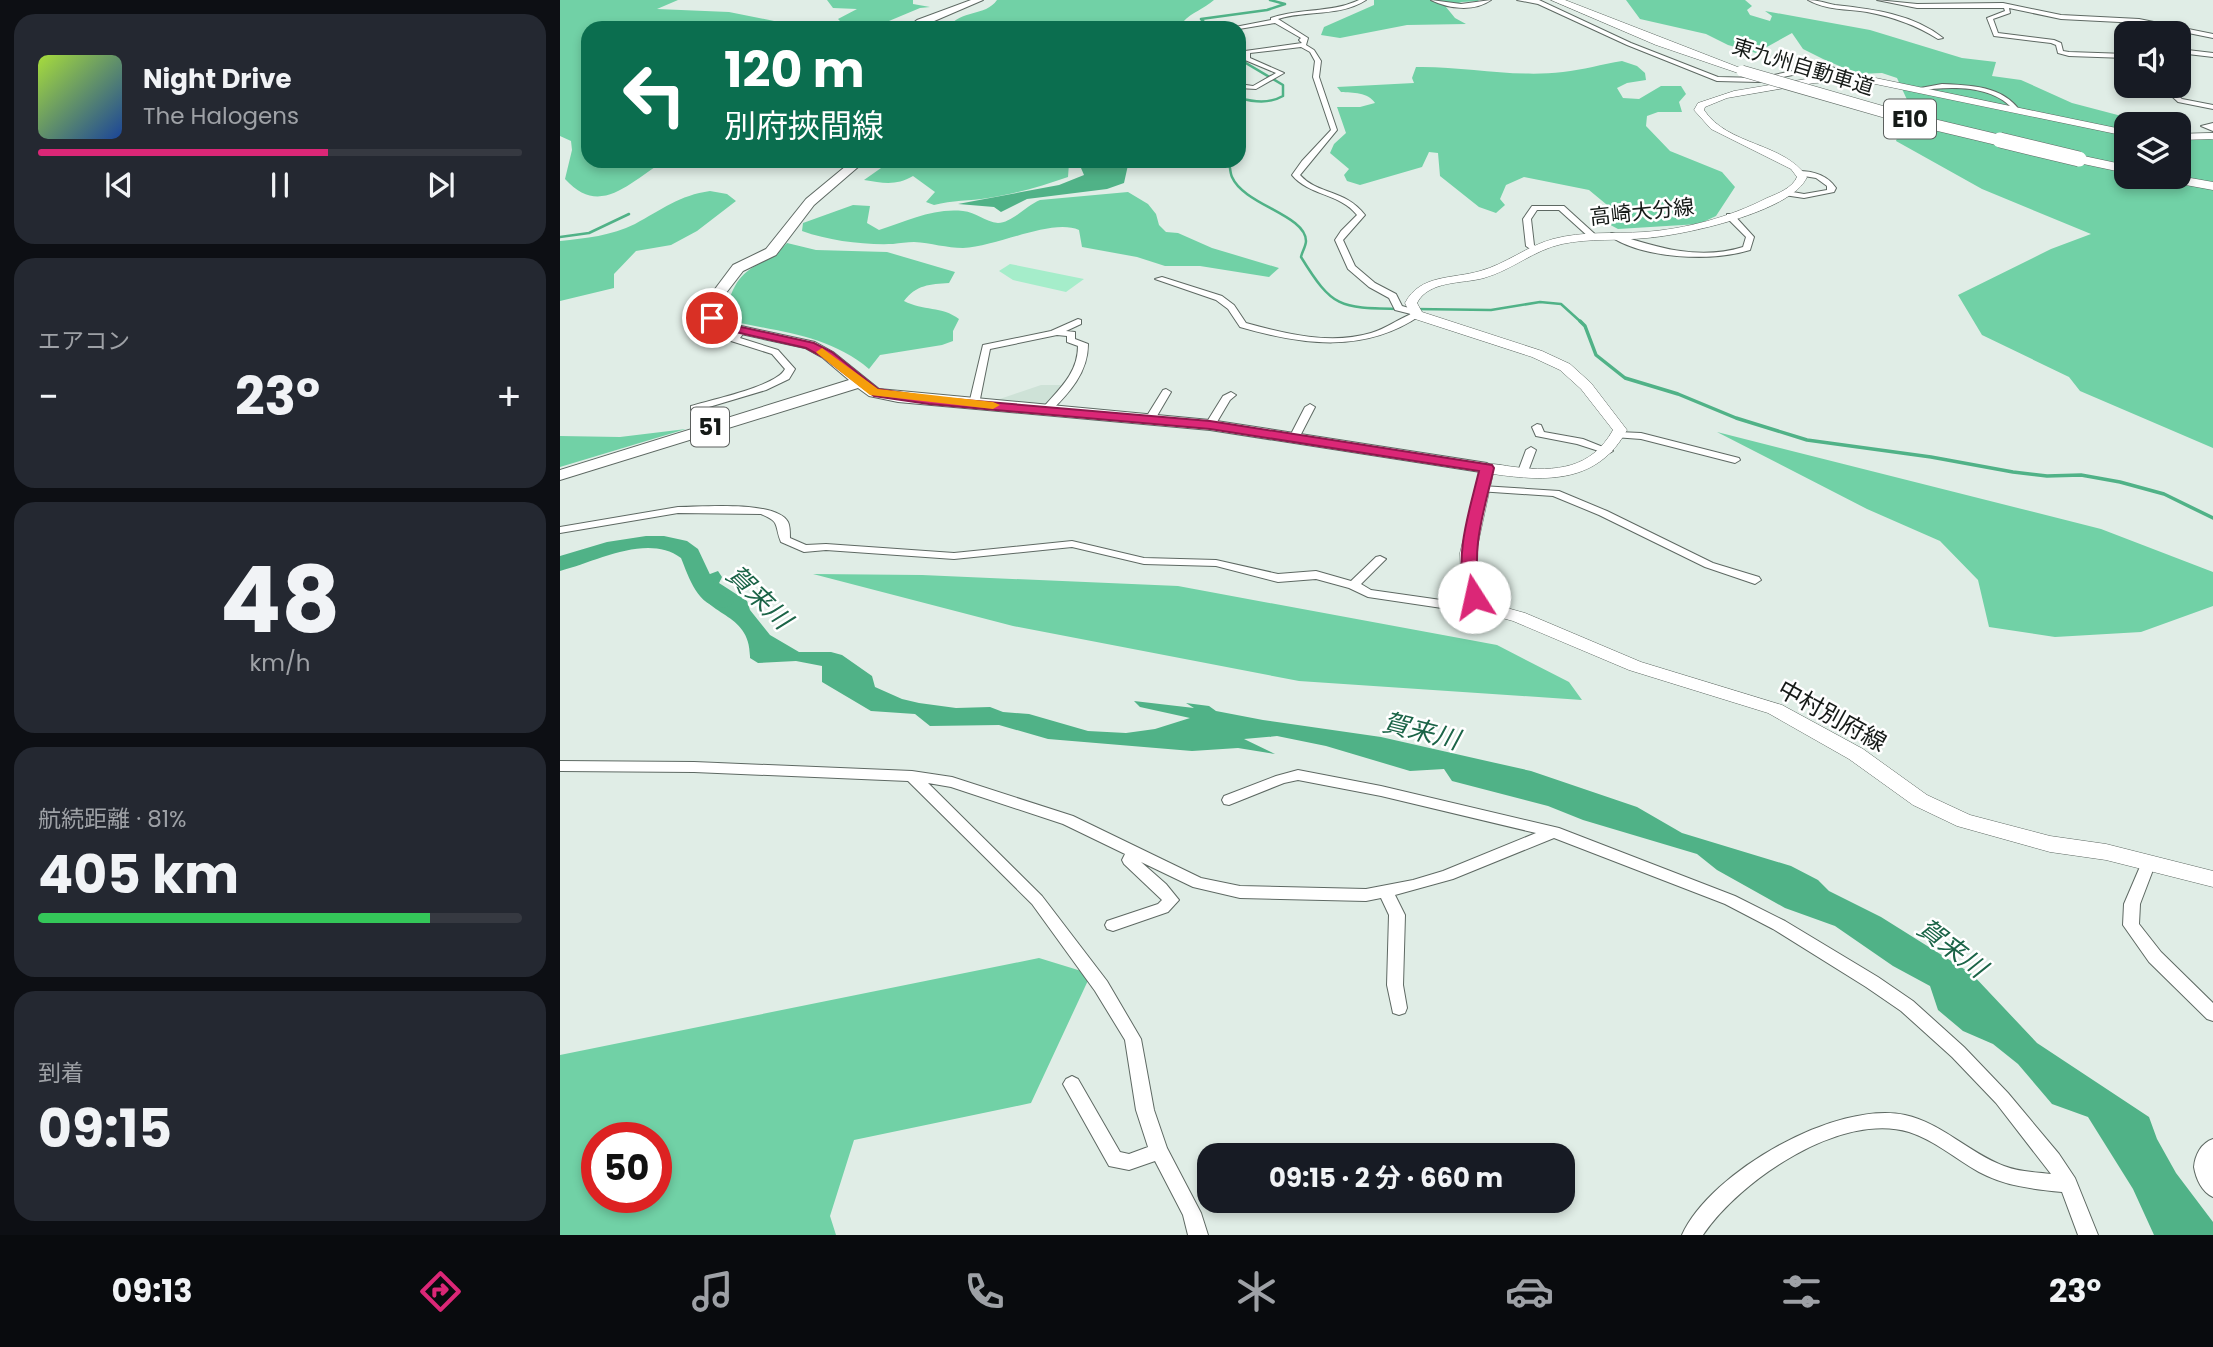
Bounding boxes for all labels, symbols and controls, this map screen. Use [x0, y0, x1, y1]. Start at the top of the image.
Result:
map controls [2114, 21, 2191, 189]
button: sound [2114, 21, 2191, 98]
street label: 東九州自動車道 [1729, 31, 1878, 102]
text: 120 m [724, 36, 865, 104]
icon: left [609, 49, 700, 140]
text: Night Drive [143, 61, 291, 97]
text: The Halogens [143, 100, 299, 132]
road number: E10 [1884, 100, 1936, 138]
text: 別府挾間線 [724, 103, 884, 148]
button: layers [2114, 112, 2191, 189]
icon: previous [100, 166, 138, 204]
icon: pause [261, 166, 299, 204]
icon: next [422, 166, 460, 204]
street label: 高崎大分線 [1588, 192, 1696, 231]
pin [682, 288, 742, 348]
icon: arrive [693, 299, 731, 337]
text: エアコン [38, 325, 130, 357]
text: 23° [235, 360, 320, 433]
text: − [38, 370, 59, 423]
text: + [496, 370, 522, 423]
road number: 51 [691, 408, 729, 446]
text: 48 [220, 536, 340, 664]
water label: 賀来川 [718, 557, 802, 639]
position arrow [1437, 560, 1511, 634]
text: km/h [249, 647, 311, 679]
street label: 中村別府線 [1772, 672, 1893, 759]
water label: 賀来川 [1379, 704, 1466, 759]
text: 航続距離 · 81% [38, 803, 187, 835]
text: 405 km [38, 838, 239, 911]
water label: 賀来川 [1910, 910, 1996, 988]
text: 到着 [38, 1057, 84, 1089]
text: 09:15 [38, 1092, 172, 1165]
speed limit sign: 50 [581, 1122, 672, 1213]
text: 09:15 · 2 分 · 660 m [1269, 1160, 1503, 1196]
icon: directions [416, 1267, 465, 1316]
icon: music [688, 1267, 737, 1316]
icon: phone [960, 1267, 1009, 1316]
icon: climate [1232, 1267, 1281, 1316]
icon: car [1505, 1267, 1554, 1316]
icon: filters [1777, 1267, 1826, 1316]
text: 09:13 [112, 1268, 193, 1313]
text: 23° [2049, 1268, 2101, 1313]

